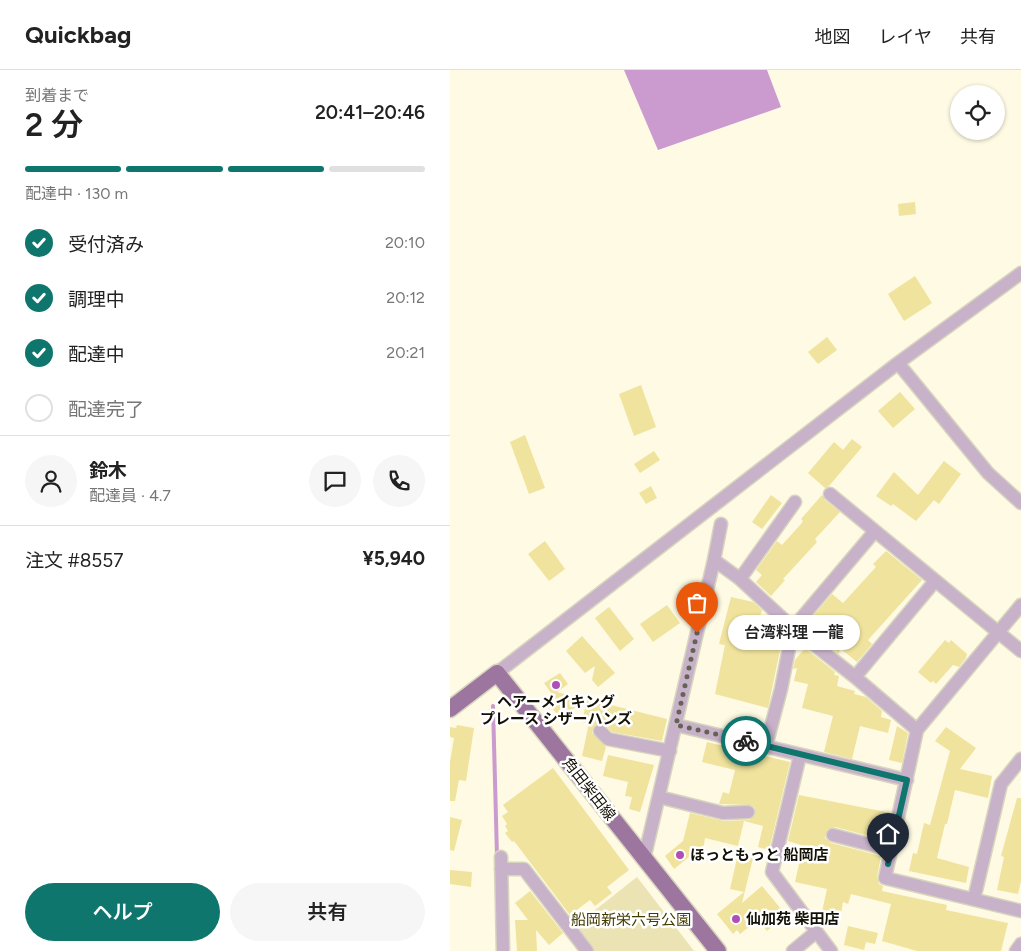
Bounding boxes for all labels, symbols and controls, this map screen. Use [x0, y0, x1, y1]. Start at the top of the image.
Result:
text: Quickbag [25, 20, 131, 49]
text: 地図 [815, 26, 851, 48]
text: レイヤ [879, 26, 932, 48]
text: 共有 [960, 26, 996, 48]
map controls [950, 85, 1005, 140]
button: locate [950, 85, 1005, 140]
text: 到着まで [25, 86, 89, 105]
text: 20:41–20:46 [315, 101, 425, 124]
text: 2 分 [25, 106, 83, 144]
text: 配達中 · 130 m [25, 184, 128, 203]
icon: check [25, 229, 53, 257]
text: 受付済み [68, 233, 144, 256]
text: 20:10 [385, 233, 425, 252]
icon: check [25, 284, 53, 312]
text: 調理中 [68, 288, 125, 311]
text: 20:12 [386, 288, 425, 307]
icon: check [25, 339, 53, 367]
text: 配達中 [68, 343, 125, 366]
text: 20:21 [386, 343, 425, 362]
text: 配達完了 [68, 398, 144, 421]
button: person [25, 455, 77, 507]
button: chat [309, 455, 361, 507]
button: phone [373, 455, 425, 507]
text: 鈴木 [89, 459, 127, 482]
text: 配達員 · 4.7 [89, 486, 171, 505]
text: ¥5,940 [362, 547, 425, 570]
text: 注文 #8557 [25, 549, 123, 572]
pin [676, 582, 718, 633]
icon: bag [683, 589, 711, 617]
callout: 台湾料理 一龍 [727, 616, 860, 650]
text: 台湾料理 一龍 [744, 623, 844, 642]
marker: ヘアーメイキング プレース シザーハンズ [550, 679, 562, 691]
place label: ヘアーメイキング プレース シザーハンズ [480, 693, 632, 728]
courier [721, 716, 771, 766]
icon: bike [732, 727, 760, 755]
street label: 角田柴田線 [559, 754, 619, 824]
pin [867, 813, 909, 864]
icon: home [874, 820, 902, 848]
place label: ほっともっと 船岡店 [690, 846, 829, 864]
marker: ほっともっと 船岡店 [674, 849, 686, 861]
button: ヘルプ [25, 883, 220, 941]
button: 共有 [230, 883, 425, 941]
place label: 仙加苑 柴田店 [746, 910, 840, 928]
park label: 船岡新栄六号公園 [571, 911, 691, 929]
marker: 仙加苑 柴田店 [730, 913, 742, 925]

